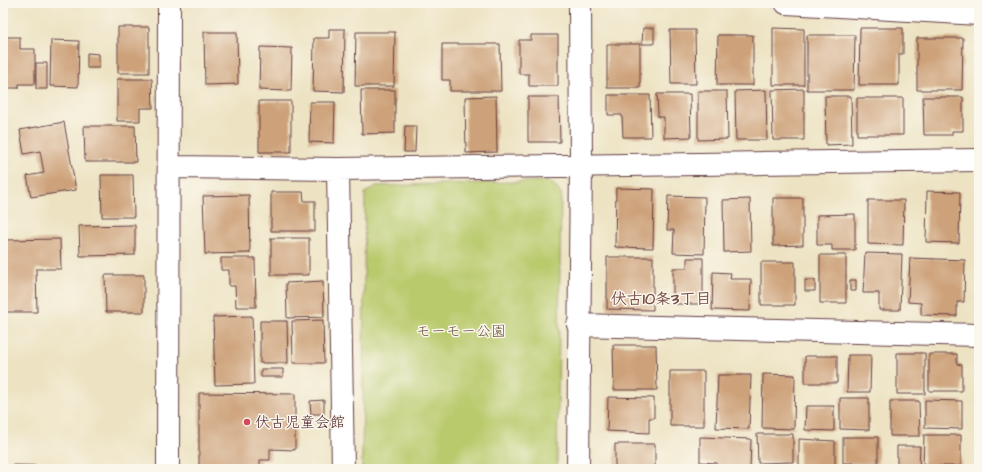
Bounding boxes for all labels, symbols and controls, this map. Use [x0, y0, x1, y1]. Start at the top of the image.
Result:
district label: 伏古10条3丁目 [611, 288, 711, 310]
park label: モーモー公園 [416, 321, 506, 342]
place label: 伏古児童会館 [255, 412, 345, 433]
marker: 伏古児童会館 [242, 417, 252, 427]

